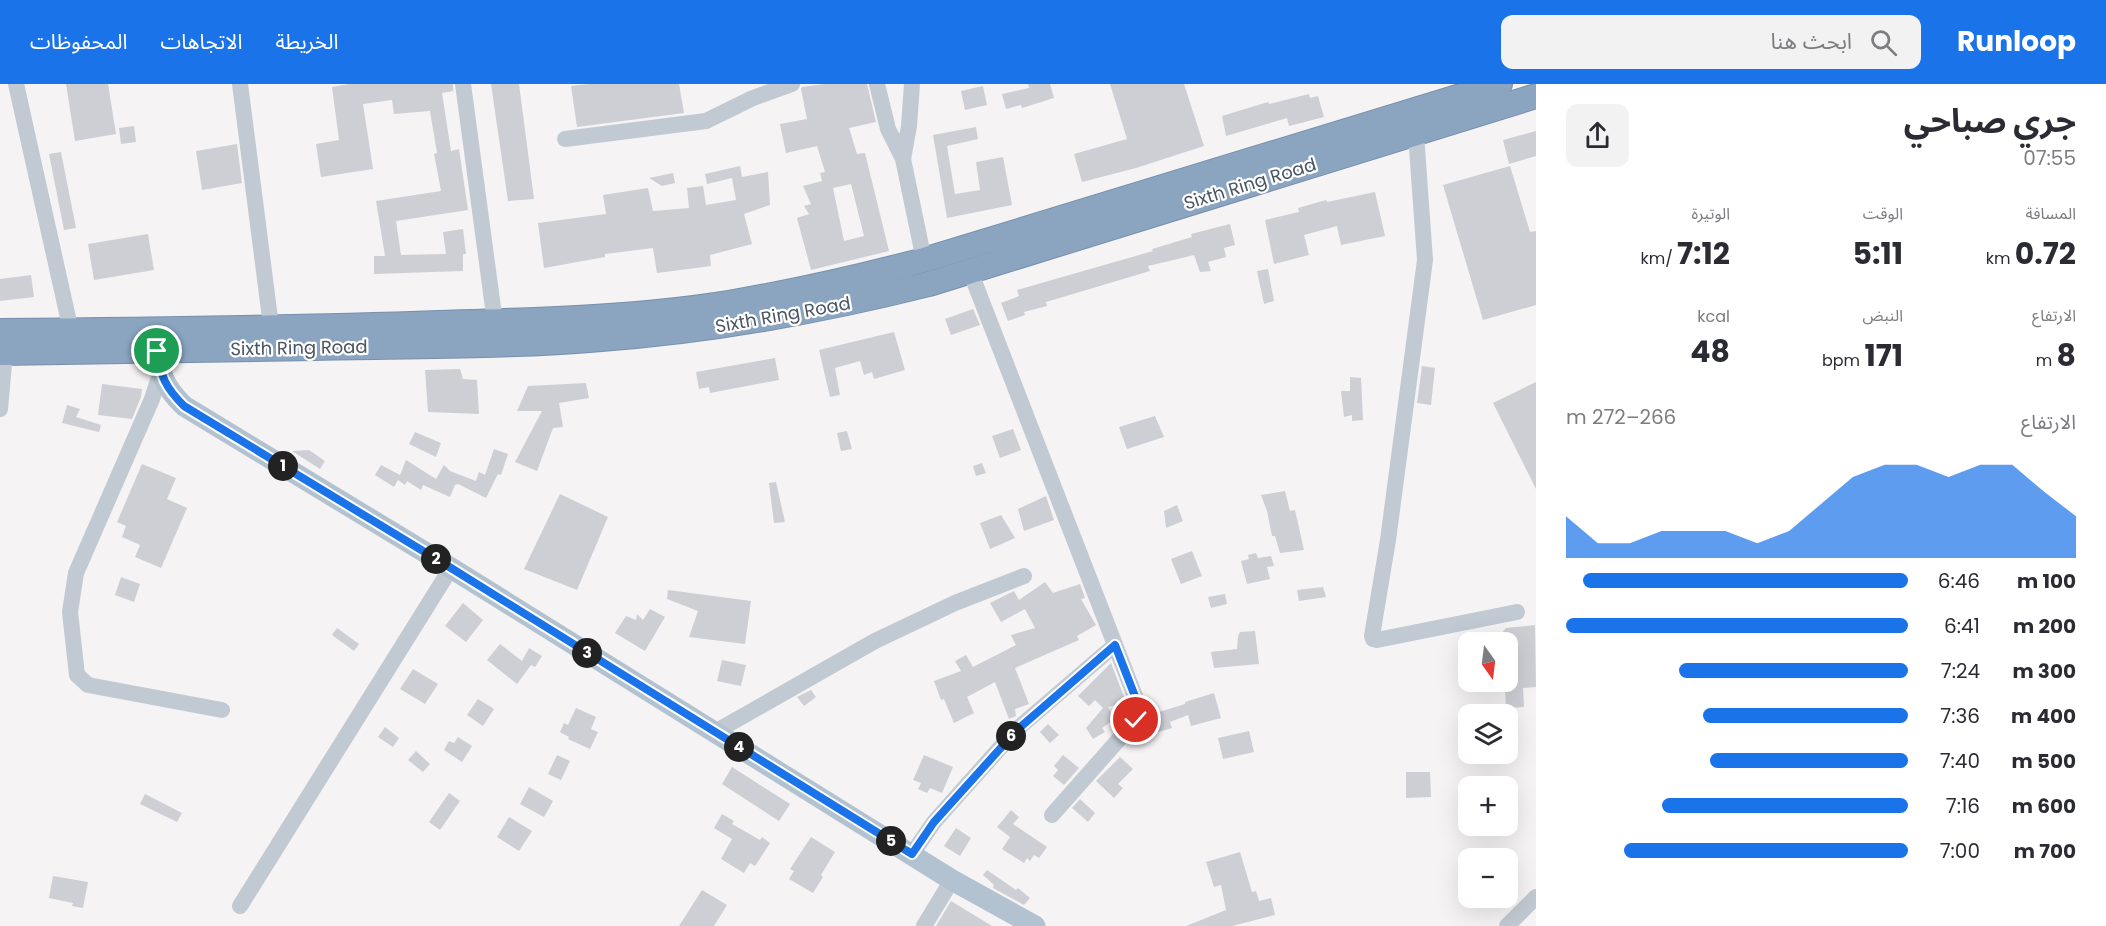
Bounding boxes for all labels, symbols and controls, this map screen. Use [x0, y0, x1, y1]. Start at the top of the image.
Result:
search box [1501, 15, 1921, 69]
text: Runloop [1957, 22, 2076, 61]
text: ابحث هنا [1770, 26, 1852, 57]
icon: search [1867, 26, 1900, 59]
text: المحفوظات [30, 27, 127, 56]
text: الاتجاهات [160, 27, 242, 56]
text: الخريطة [275, 27, 338, 56]
text: جري صباحي [1904, 97, 2076, 144]
button: share [1566, 104, 1629, 167]
text: 07:55 [2023, 144, 2076, 172]
street label: Sixth Ring Road [1181, 152, 1319, 216]
text: الوتيرة [1692, 202, 1730, 225]
text: الوقت [1863, 202, 1903, 225]
text: المسافة [2026, 202, 2076, 225]
text: 7:12 [1677, 232, 1730, 275]
text: 5:11 [1852, 232, 1903, 275]
text: 0.72 [2015, 232, 2076, 275]
text: /km [1640, 247, 1677, 270]
text: km [1986, 247, 2015, 270]
street label: Sixth Ring Road [713, 290, 853, 339]
text: النبض [1862, 304, 1903, 327]
text: الارتفاع [2032, 304, 2076, 327]
text: kcal [1697, 305, 1730, 328]
pin [131, 325, 182, 376]
text: 48 [1690, 330, 1730, 373]
icon: arrive [140, 334, 173, 367]
street label: Sixth Ring Road [230, 334, 368, 361]
text: 171 [1864, 334, 1903, 377]
text: 8 [2057, 334, 2076, 377]
text: bpm [1822, 349, 1864, 372]
text: m [2036, 349, 2057, 372]
text: 266–272 m [1566, 403, 1676, 431]
text: الارتفاع [2021, 408, 2076, 436]
pin: 1 [268, 451, 298, 481]
text: 1 [280, 454, 286, 477]
pin: 2 [421, 544, 451, 574]
text: 2 [431, 547, 441, 570]
text: 6:46 [1938, 567, 1980, 595]
text: 100 m [2017, 567, 2076, 595]
text: 6:41 [1944, 612, 1980, 640]
text: 200 m [2013, 612, 2076, 640]
north arrow [1458, 632, 1518, 692]
map controls [1458, 632, 1518, 908]
pin: 3 [572, 638, 602, 668]
text: 3 [582, 641, 592, 664]
text: 7:24 [1941, 657, 1980, 685]
text: 300 m [2012, 657, 2076, 685]
pin [1110, 694, 1161, 745]
text: 7:36 [1940, 702, 1980, 730]
text: 400 m [2011, 702, 2076, 730]
icon: check [1119, 703, 1152, 736]
button: layers [1458, 704, 1518, 764]
pin: 6 [996, 721, 1026, 751]
text: 6 [1006, 724, 1016, 747]
pin: 4 [724, 732, 754, 762]
text: 4 [734, 735, 744, 758]
text: 7:40 [1940, 747, 1980, 775]
text: 500 m [2011, 747, 2076, 775]
button: + [1458, 776, 1518, 836]
text: 7:16 [1946, 792, 1980, 820]
text: 600 m [2012, 792, 2076, 820]
pin: 5 [876, 826, 906, 856]
text: 5 [886, 829, 896, 852]
text: 7:00 [1940, 837, 1980, 865]
text: 700 m [2014, 837, 2076, 865]
button: − [1458, 848, 1518, 908]

